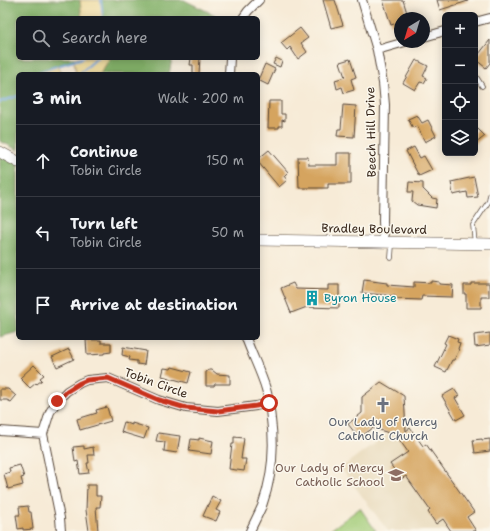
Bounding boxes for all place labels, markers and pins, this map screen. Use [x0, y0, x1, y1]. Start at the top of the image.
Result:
building icon: Byron House [303, 289, 321, 307]
place label: Byron House [324, 290, 397, 306]
church icon: Our Lady of Mercy Catholic Church [374, 396, 392, 414]
place label: Our Lady of Mercy Catholic Church [329, 414, 438, 444]
place label: Our Lady of Mercy Catholic School [275, 460, 384, 490]
school or university icon: Our Lady of Mercy Catholic School [387, 466, 405, 484]

